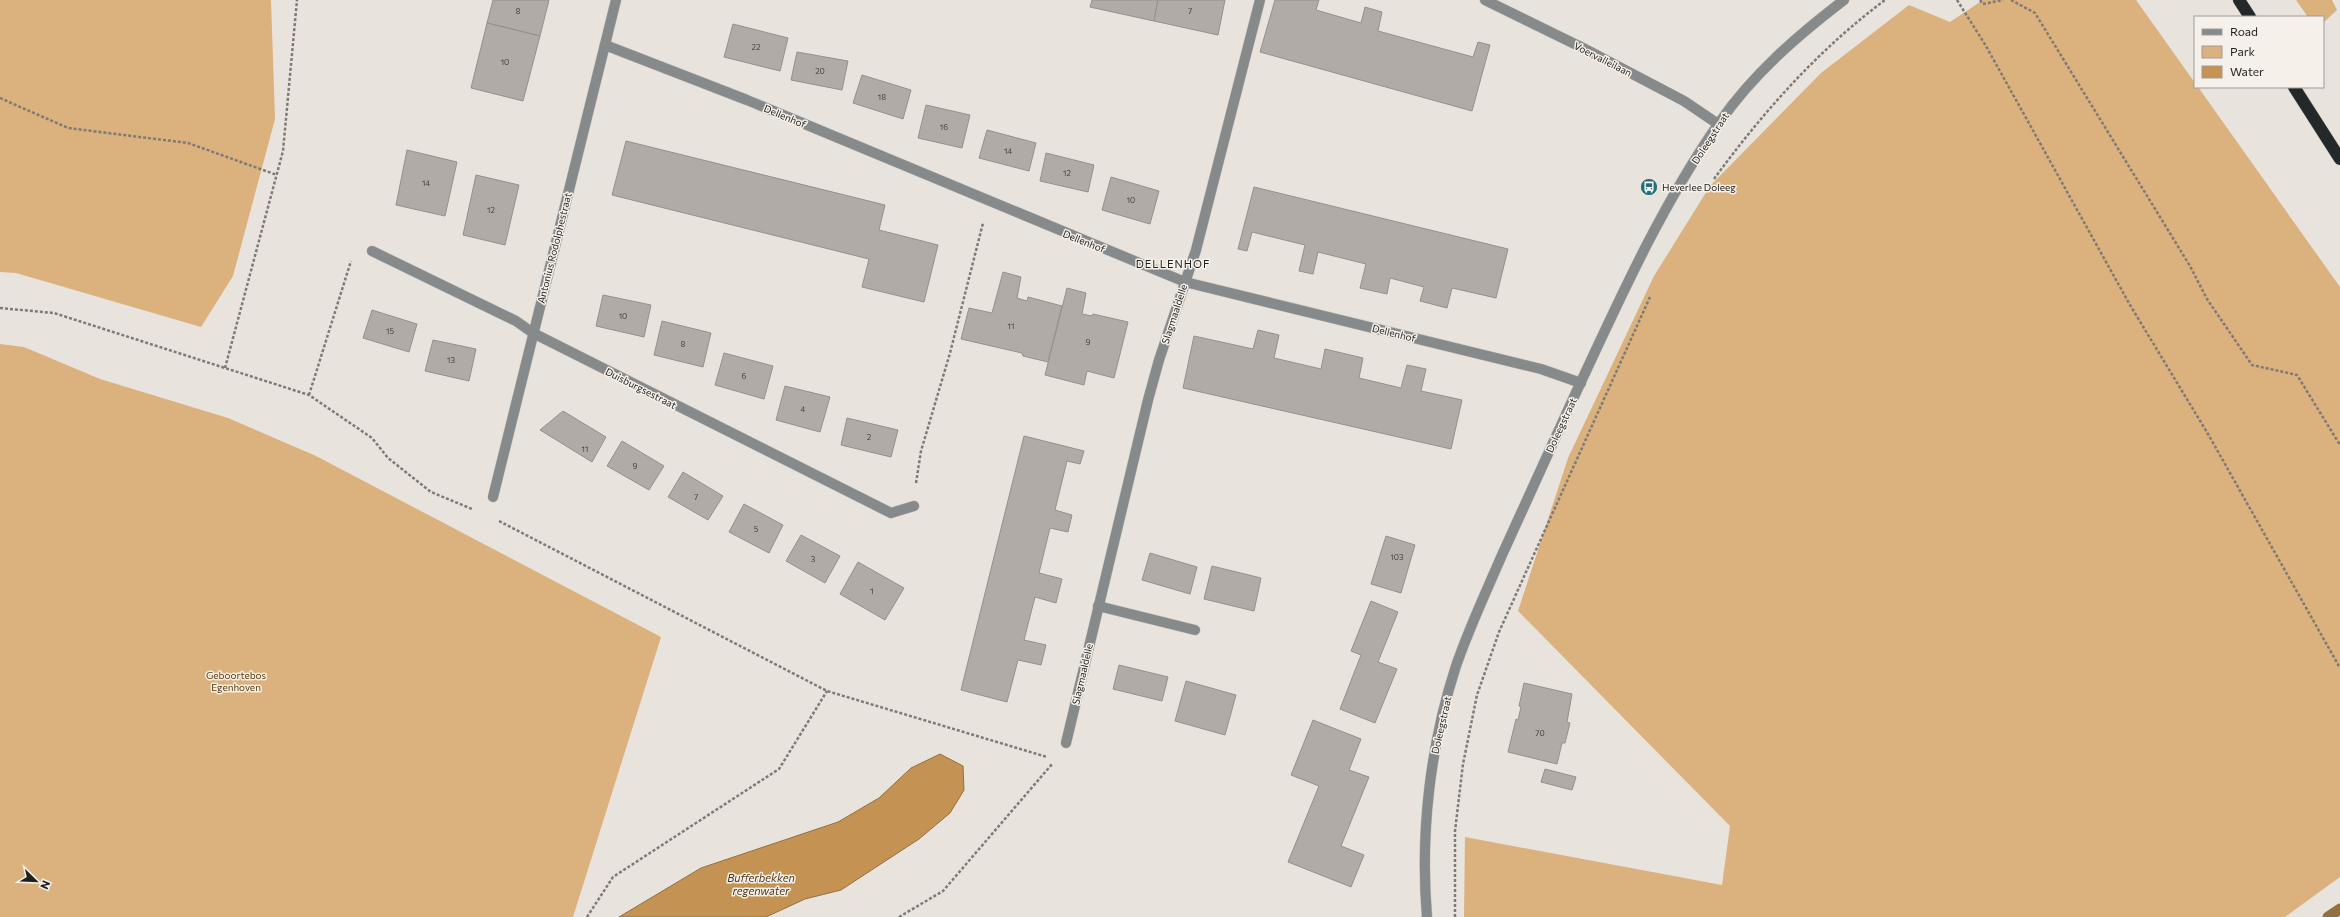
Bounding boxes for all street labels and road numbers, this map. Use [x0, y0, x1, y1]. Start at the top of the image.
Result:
street label: Voervalleilaan [1572, 39, 1634, 79]
street label: Dellenhof [762, 102, 808, 130]
street label: Doleegstraat [1689, 110, 1731, 166]
street label: Antonius Rodolphestraat [534, 191, 574, 305]
street label: Dellenhof [1061, 227, 1107, 255]
street label: Slagmaaldelle [1159, 283, 1189, 345]
street label: Dellenhof [1371, 322, 1417, 344]
street label: Duisburgsestraat [604, 365, 678, 411]
street label: Doleegstraat [1543, 396, 1579, 454]
street label: Slagmaaldelle [1069, 642, 1095, 706]
street label: Doleegstraat [1429, 695, 1453, 755]

